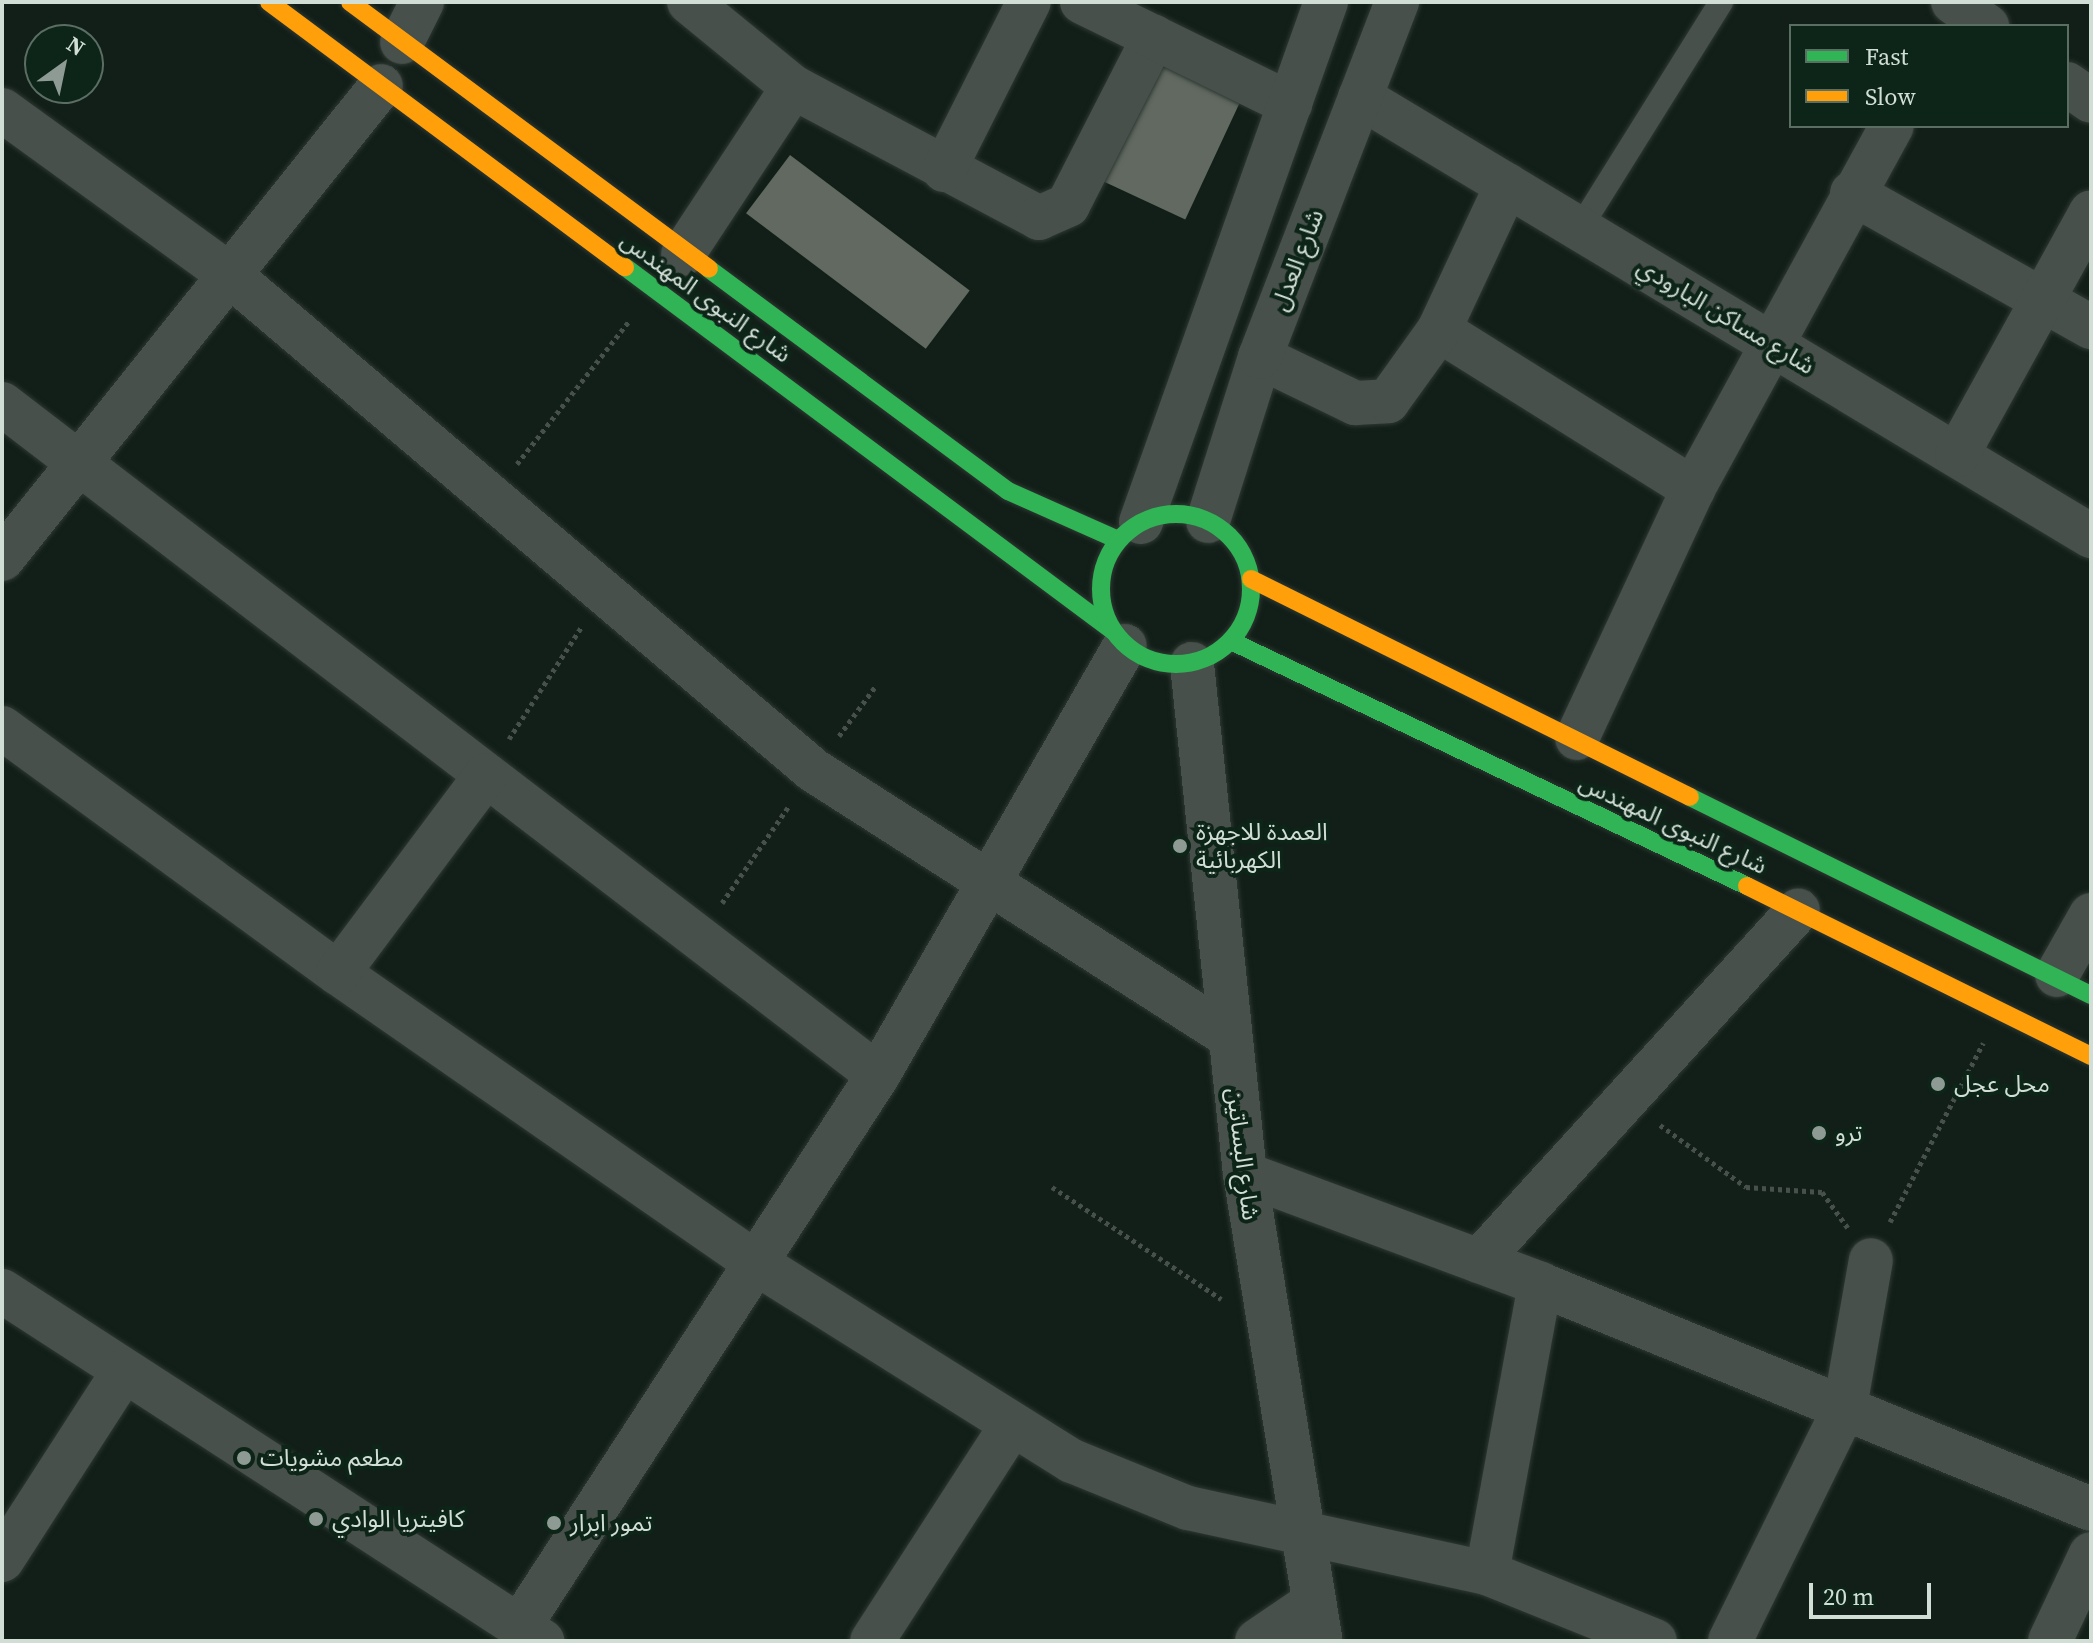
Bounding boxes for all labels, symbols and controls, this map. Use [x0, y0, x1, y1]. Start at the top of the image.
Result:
north arrow [24, 24, 104, 104]
legend [1789, 24, 2069, 128]
text: N [61, 29, 91, 62]
text: Fast [1865, 40, 1908, 73]
text: Slow [1865, 80, 1916, 113]
street label: شارع العدل [1265, 205, 1329, 315]
street label: شارع النبوى المهندس [615, 225, 797, 369]
street label: شارع مساكن البارودي [1632, 252, 1820, 380]
street label: شارع النبوى المهندس [1574, 768, 1772, 880]
place label: العمدة للاجهزة الكهربائية [1196, 818, 1328, 874]
marker: العمدة للاجهزة الكهربائية [1171, 837, 1189, 855]
place label: محل عجل [1954, 1070, 2050, 1098]
marker: محل عجل [1929, 1075, 1947, 1093]
street label: شارع البساتين [1221, 1086, 1265, 1222]
place label: ترو [1835, 1119, 1862, 1147]
marker: ترو [1810, 1124, 1828, 1142]
place label: مطعم مشويات [260, 1444, 404, 1472]
marker: مطعم مشويات [235, 1449, 253, 1467]
place label: كافيتريا الوادي [332, 1505, 465, 1533]
place label: تمور ابرار [570, 1509, 652, 1537]
marker: كافيتريا الوادي [307, 1510, 325, 1528]
marker: تمور ابرار [545, 1514, 563, 1532]
scale bar [1813, 1567, 1935, 1617]
text: 20 m [1823, 1580, 1874, 1613]

